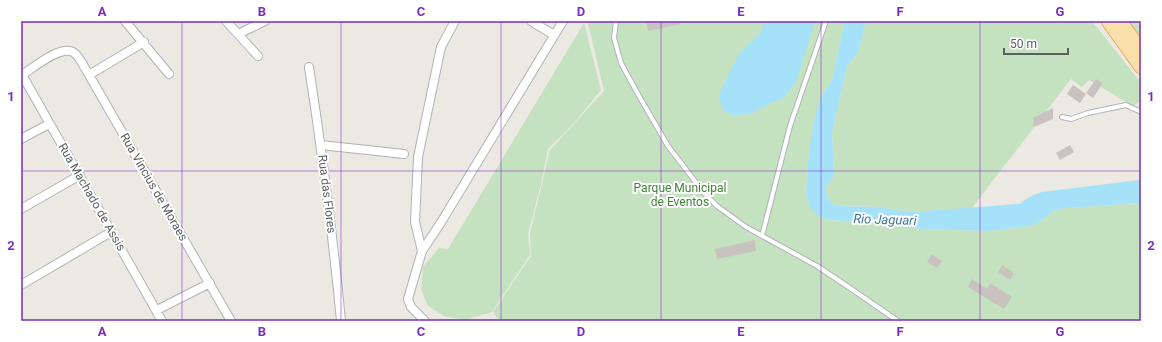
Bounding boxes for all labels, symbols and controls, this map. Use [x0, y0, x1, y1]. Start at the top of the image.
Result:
text: A [98, 4, 107, 19]
text: B [258, 4, 266, 19]
text: C [417, 4, 426, 19]
text: D [577, 4, 585, 19]
text: E [737, 4, 745, 19]
text: F [896, 4, 904, 19]
text: G [1056, 4, 1065, 19]
scale bar [1004, 30, 1068, 56]
text: 50 m [1010, 37, 1037, 51]
text: 1 [7, 89, 15, 104]
text: 1 [1147, 89, 1155, 104]
street label: Rua Vincius de Moraes [117, 131, 191, 243]
street label: Rua Machado de Assis [55, 141, 129, 253]
street label: Rua das Flores [315, 154, 339, 234]
park label: Parque Municipal de Eventos [634, 181, 726, 209]
water label: Rio Jaguari [853, 211, 918, 228]
text: 2 [7, 238, 15, 253]
text: 2 [1147, 238, 1155, 253]
text: A [98, 324, 107, 339]
text: B [258, 324, 266, 339]
text: C [417, 324, 426, 339]
text: D [577, 324, 585, 339]
text: E [737, 324, 745, 339]
text: F [896, 324, 904, 339]
text: G [1056, 324, 1065, 339]

